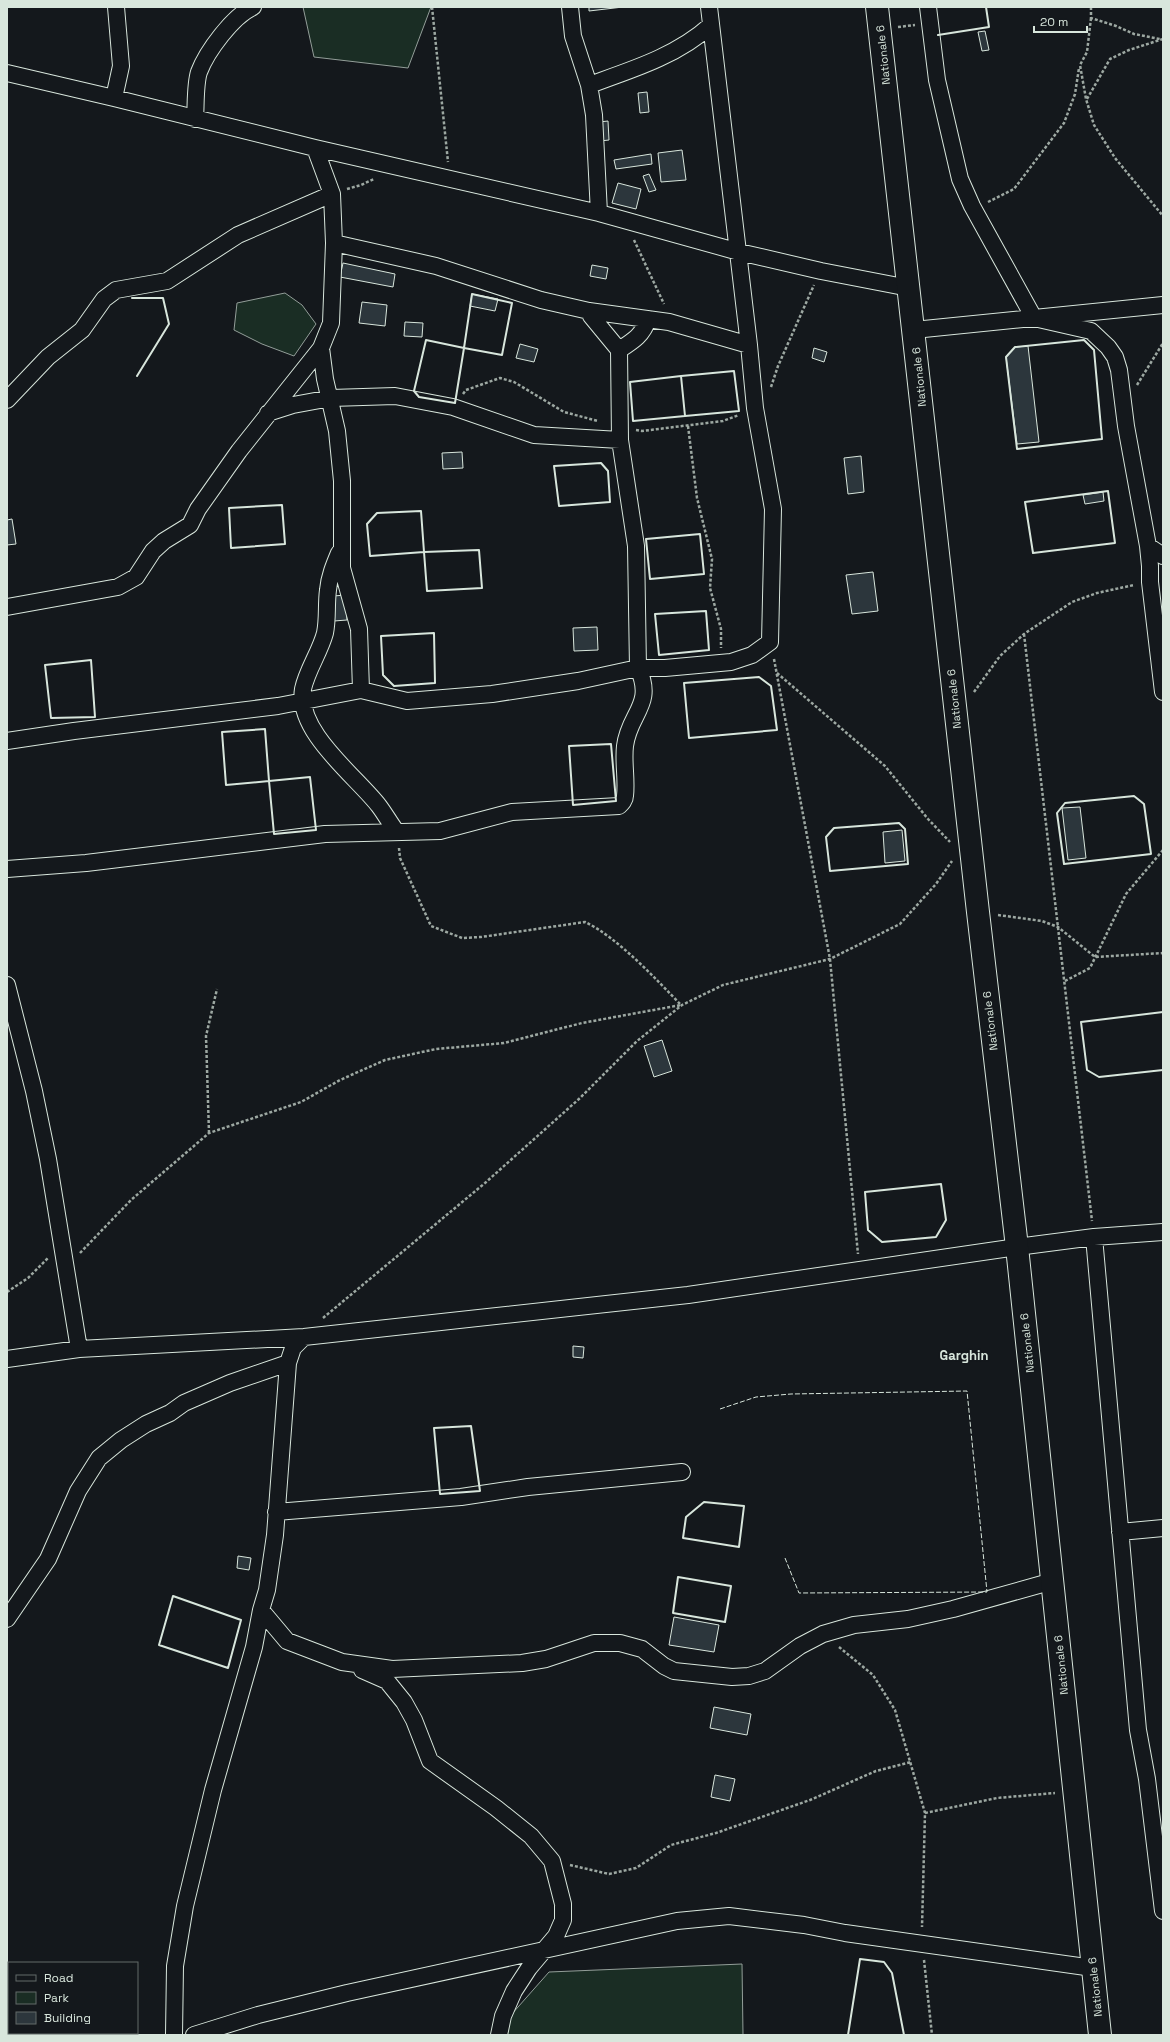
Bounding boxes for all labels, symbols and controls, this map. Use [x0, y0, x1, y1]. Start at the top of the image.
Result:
scale bar [1034, 8, 1087, 34]
text: 20 m [1040, 14, 1068, 30]
street label: Nationale 6 [873, 24, 893, 85]
street label: Nationale 6 [909, 346, 929, 407]
street label: Nationale 6 [944, 668, 964, 729]
street label: Nationale 6 [979, 990, 1001, 1051]
street label: Nationale 6 [1017, 1312, 1037, 1373]
district label: Garghin [940, 1347, 988, 1364]
street label: Nationale 6 [1051, 1634, 1071, 1695]
street label: Nationale 6 [1085, 1956, 1105, 2017]
legend [8, 1962, 138, 2034]
text: Road [44, 1970, 73, 1986]
text: Park [44, 1990, 69, 2006]
text: Building [44, 2010, 91, 2026]

